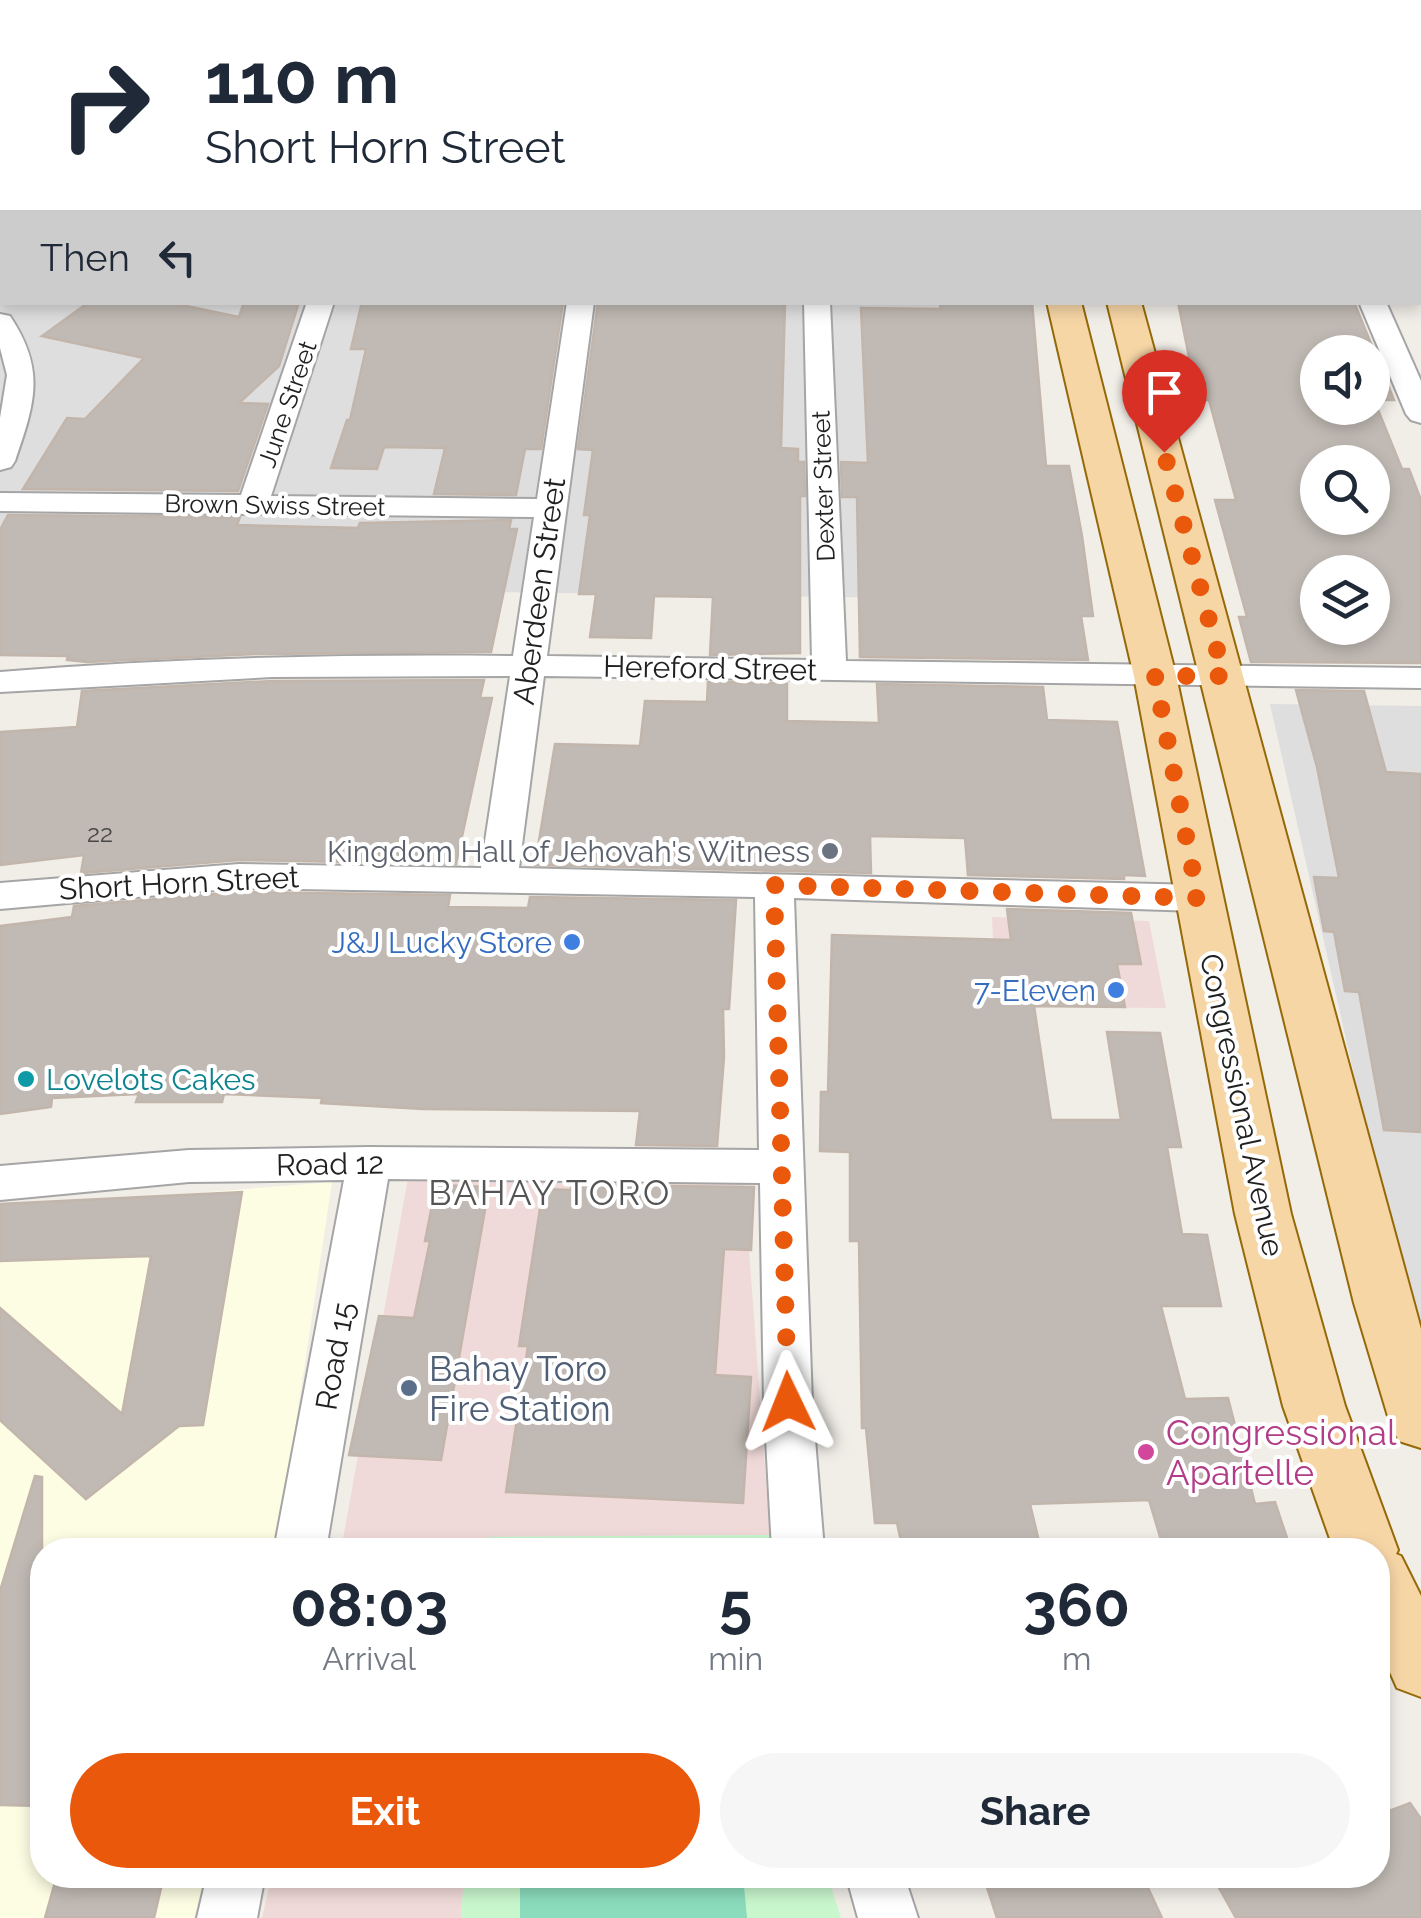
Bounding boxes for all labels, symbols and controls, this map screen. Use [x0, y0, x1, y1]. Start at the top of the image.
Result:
text: 110 m [205, 37, 399, 119]
icon: right [40, 40, 170, 170]
text: Short Horn Street [205, 121, 566, 174]
icon: left [150, 230, 205, 285]
text: Then [40, 235, 130, 280]
map controls [1300, 335, 1390, 645]
button: sound [1300, 335, 1390, 425]
street label: June Street [251, 336, 323, 471]
pin [1122, 350, 1207, 453]
icon: arrive [1137, 365, 1192, 420]
street label: Dexter Street [805, 409, 841, 562]
button: search [1300, 445, 1390, 535]
street label: Aberdeen Street [506, 475, 572, 707]
street label: Brown Swiss Street [164, 488, 386, 522]
button: layers [1300, 555, 1390, 645]
street label: Hereford Street [603, 649, 817, 687]
house number: 22 [87, 818, 113, 848]
place label: Kingdom Hall of Jehovah's Witness [327, 834, 810, 869]
marker: Kingdom Hall of Jehovah's Witness [819, 840, 841, 862]
street label: Short Horn Street [58, 859, 300, 907]
place label: J&J Lucky Store [332, 925, 552, 960]
marker: J&J Lucky Store [561, 931, 583, 953]
street label: Congressional Avenue [1193, 950, 1291, 1260]
place label: 7-Eleven [974, 973, 1096, 1008]
marker: 7-Eleven [1105, 979, 1127, 1001]
place label: Lovelots Cakes [46, 1062, 256, 1097]
marker: Lovelots Cakes [15, 1068, 37, 1090]
street label: Road 12 [276, 1146, 384, 1182]
district label: BAHAY TORO [428, 1172, 672, 1213]
street label: Road 15 [308, 1299, 362, 1413]
place label: Bahay Toro Fire Station [429, 1348, 611, 1429]
position arrow [736, 1350, 840, 1454]
marker: Bahay Toro Fire Station [398, 1377, 420, 1399]
place label: Congressional Apartelle [1166, 1412, 1397, 1493]
marker: Congressional Apartelle [1135, 1441, 1157, 1463]
text: 08:03 [290, 1570, 448, 1640]
text: 5 [719, 1570, 752, 1640]
text: 360 [1023, 1570, 1130, 1640]
text: Arrival [322, 1640, 416, 1677]
text: min [708, 1640, 763, 1677]
text: m [1062, 1640, 1091, 1677]
button: Exit [70, 1753, 700, 1868]
button: Share [720, 1753, 1350, 1868]

